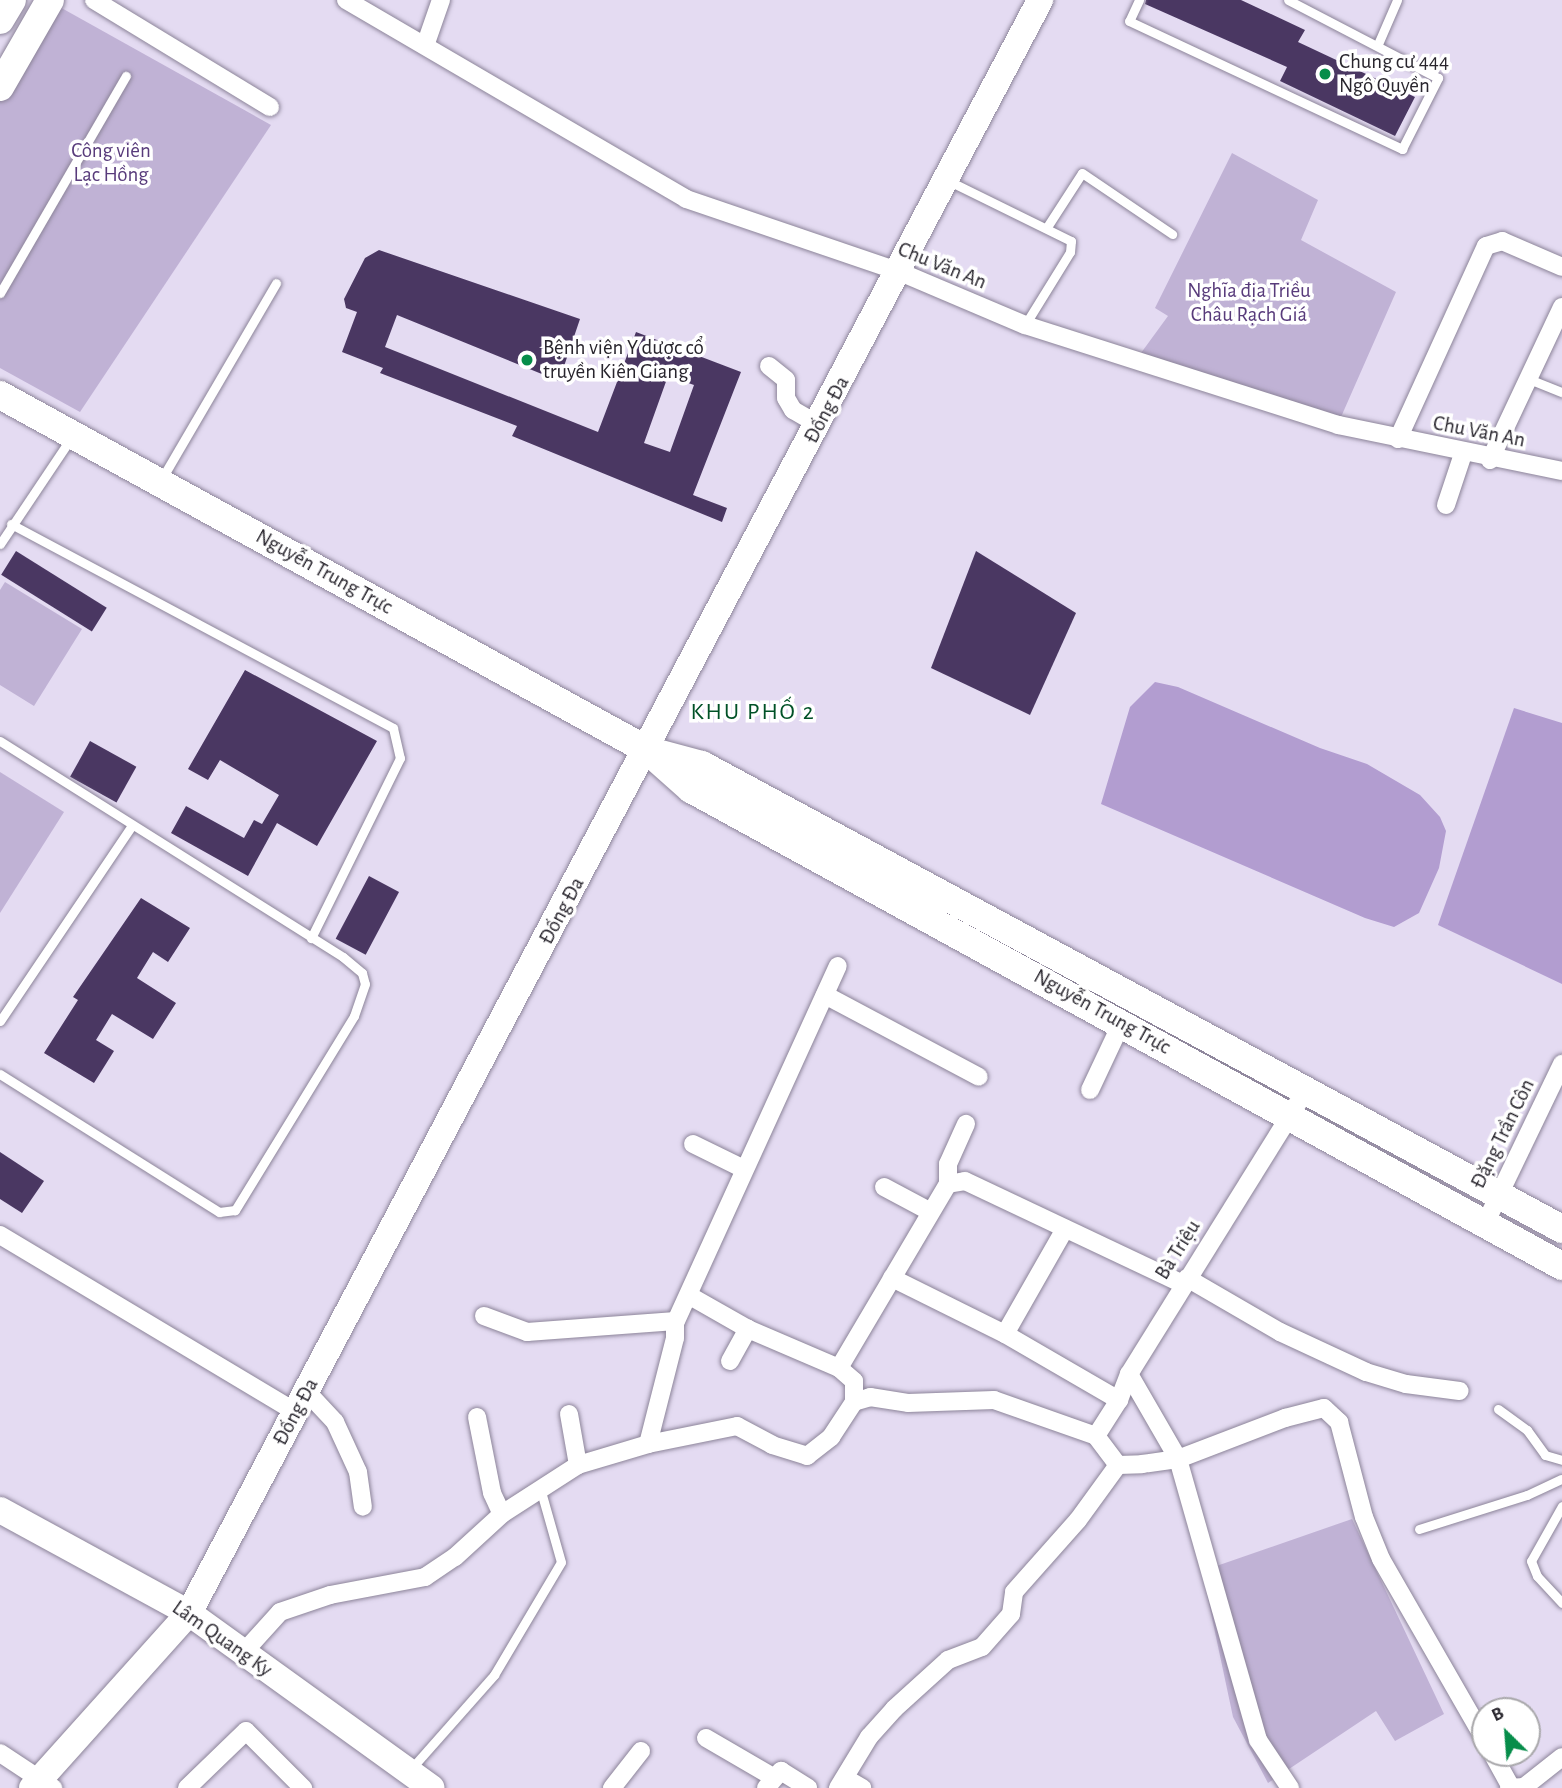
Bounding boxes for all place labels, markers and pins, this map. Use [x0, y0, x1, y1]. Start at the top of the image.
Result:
place label: Chung cư 444 Ngô Quyền [1339, 49, 1449, 99]
marker: Chung cư 444 Ngô Quyền [1317, 66, 1333, 82]
place label: Bệnh viện Y dược cổ truyền Kiên Giang [543, 335, 704, 385]
marker: Bệnh viện Y dược cổ truyền Kiên Giang [517, 350, 537, 370]

